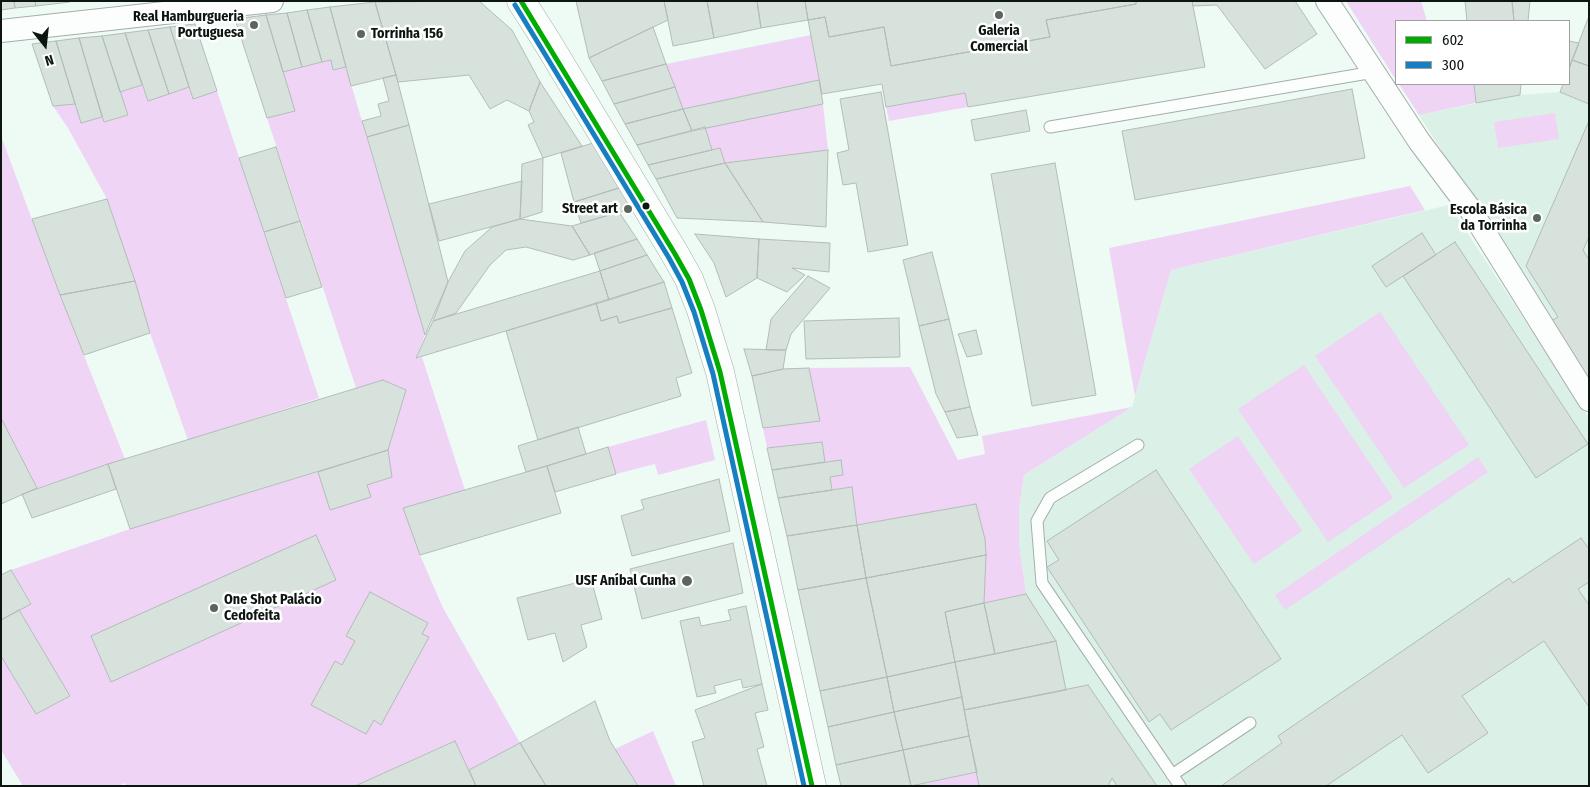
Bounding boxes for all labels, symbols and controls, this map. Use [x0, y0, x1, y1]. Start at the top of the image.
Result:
place label: Real Hamburgueria Portuguesa [133, 9, 244, 41]
marker: Galeria Comercial [993, 9, 1005, 21]
marker: Real Hamburgueria Portuguesa [248, 19, 260, 31]
north arrow [20, 20, 70, 70]
legend [1395, 20, 1570, 85]
place label: Galeria Comercial [970, 23, 1028, 56]
place label: Torrinha 156 [371, 26, 443, 42]
marker: Torrinha 156 [355, 28, 367, 40]
text: 602 [1442, 31, 1464, 49]
text: N [43, 51, 56, 69]
text: 300 [1442, 56, 1464, 74]
place label: Street art [562, 201, 618, 217]
unlabelled marker [641, 201, 651, 211]
place label: Escola Básica da Torrinha [1450, 202, 1527, 234]
marker: Street art [622, 203, 634, 215]
marker: Escola Básica da Torrinha [1531, 212, 1543, 224]
place label: USF Aníbal Cunha [576, 573, 676, 589]
marker: USF Aníbal Cunha [680, 574, 694, 588]
place label: One Shot Palácio Cedofeita [224, 592, 322, 624]
marker: One Shot Palácio Cedofeita [208, 602, 220, 614]

